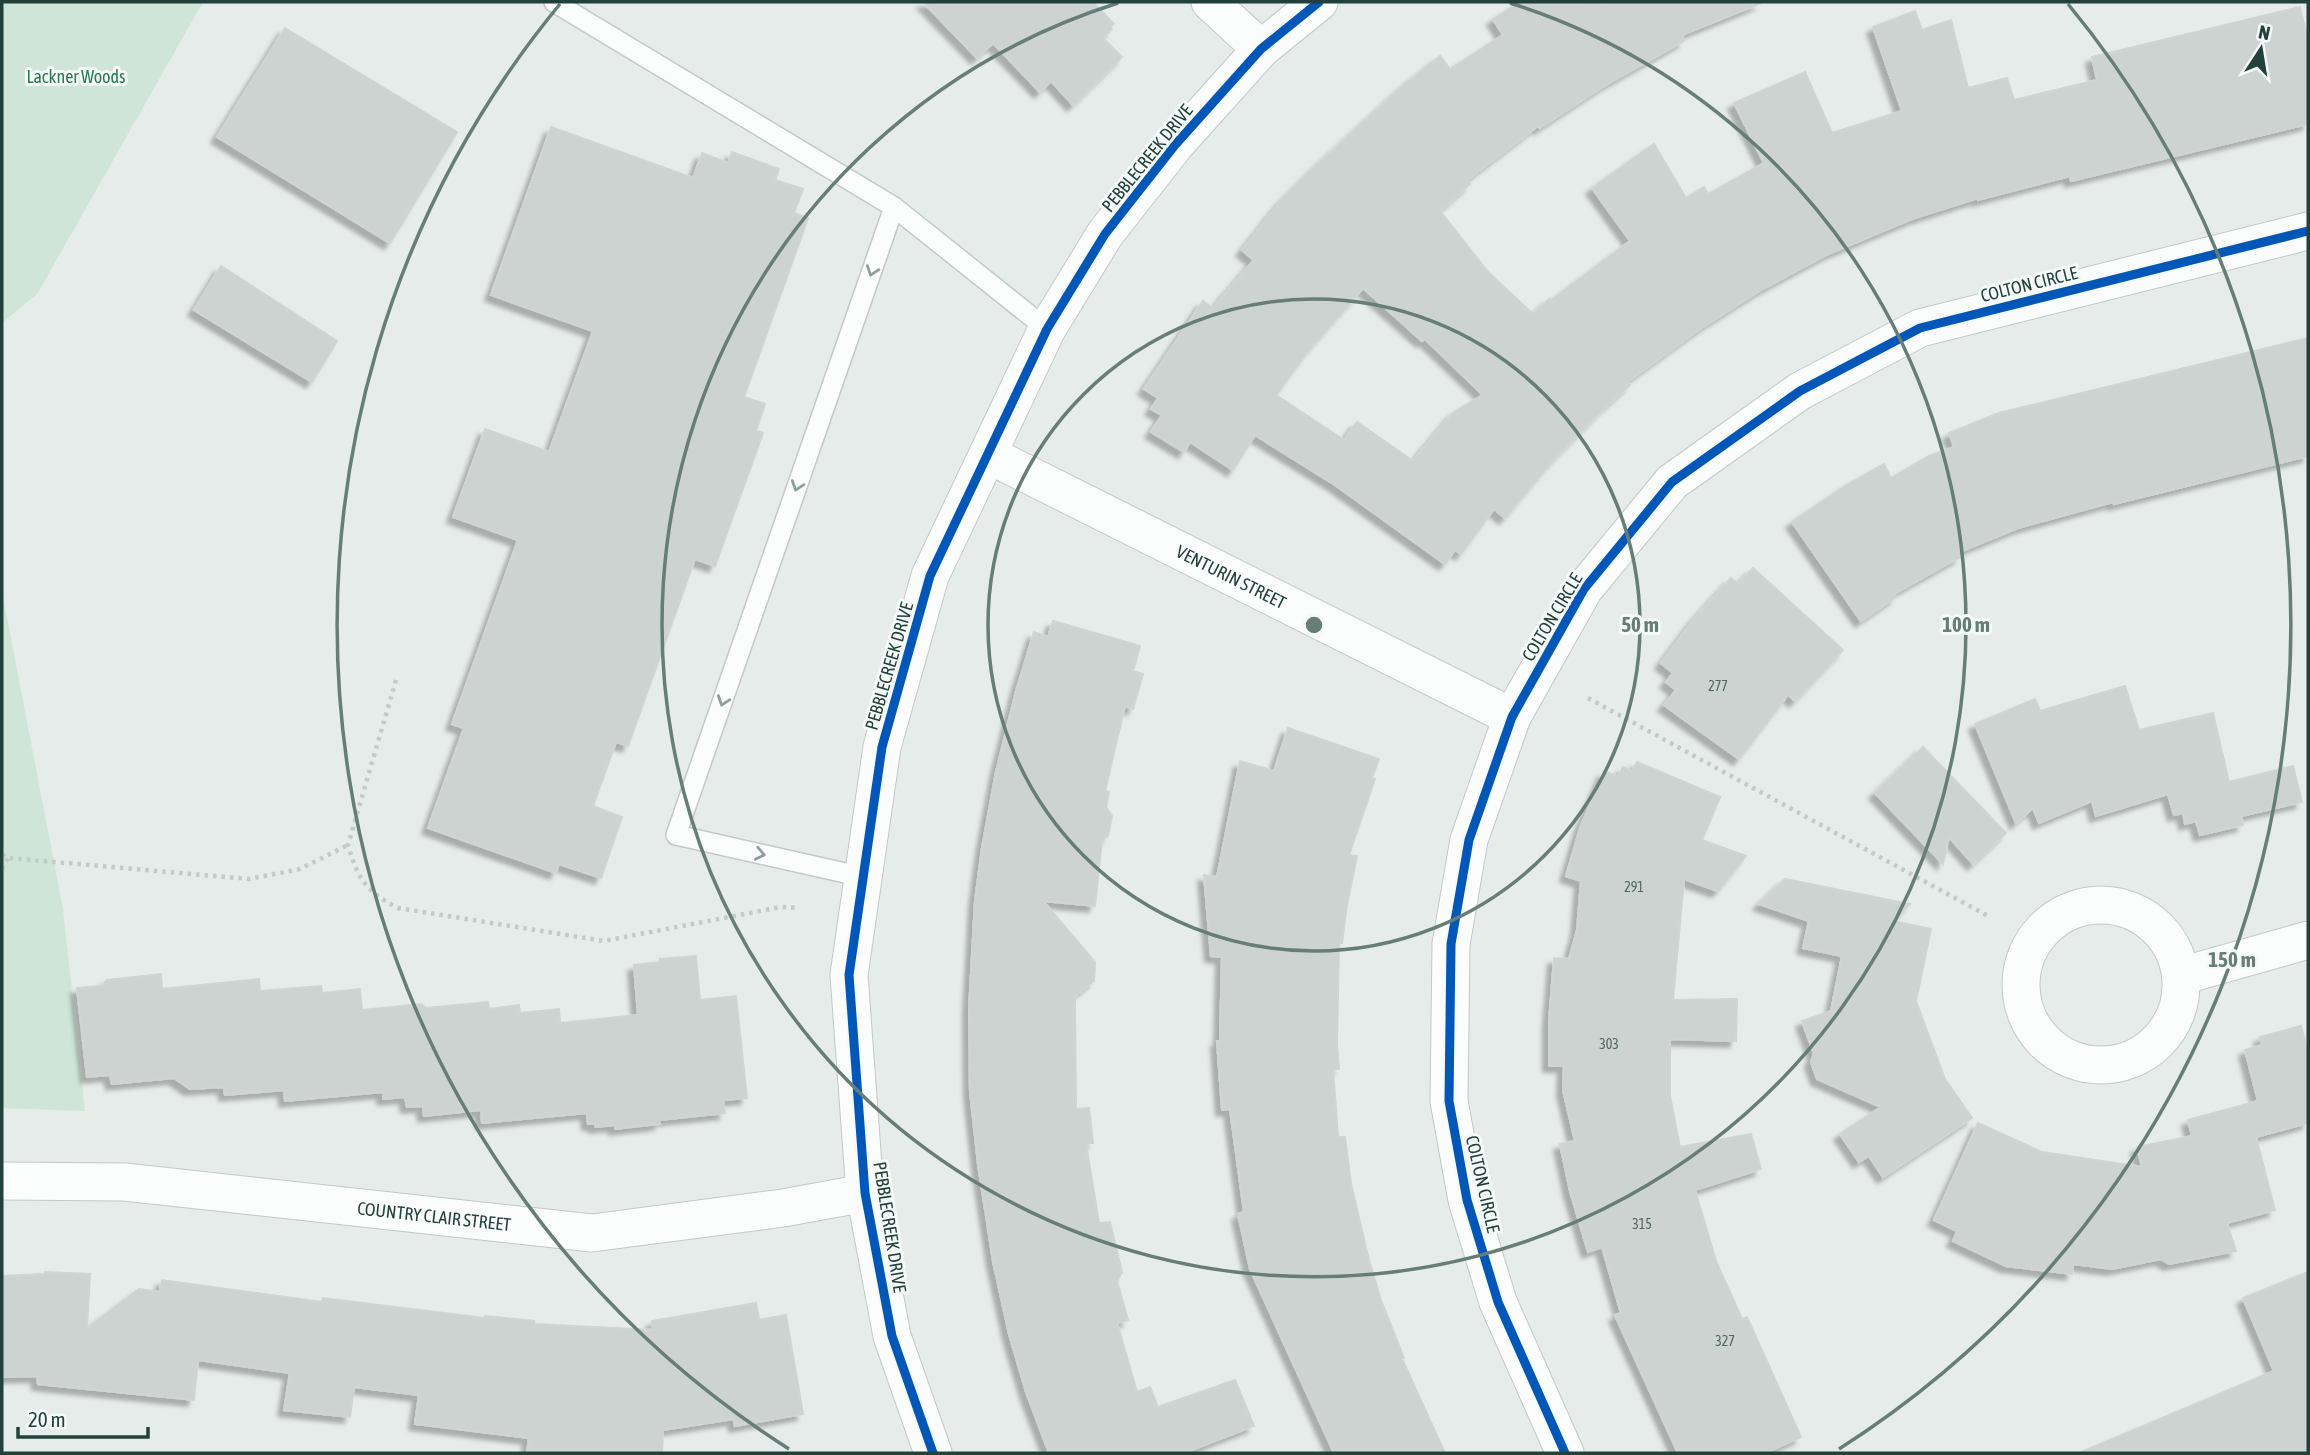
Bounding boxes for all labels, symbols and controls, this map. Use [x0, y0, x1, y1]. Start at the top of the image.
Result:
north arrow [2226, 14, 2296, 84]
text: N [2257, 20, 2272, 44]
park label: Lackner Woods [27, 66, 125, 87]
street label: PEBBLECREEK DRIVE [1097, 100, 1197, 216]
street label: COLTON CIRCLE [1978, 262, 2080, 306]
one-way arrow [866, 264, 880, 277]
one-way arrow [791, 479, 805, 492]
street label: VENTURIN STREET [1173, 540, 1290, 613]
street label: COLTON CIRCLE [1518, 569, 1587, 665]
street label: PEBBLECREEK DRIVE [861, 599, 917, 732]
text: 50 m [1621, 612, 1659, 636]
text: 100 m [1942, 612, 1990, 636]
centre of rings [1302, 613, 1326, 637]
house number: 277 [1708, 678, 1728, 694]
one-way arrow [717, 694, 731, 707]
one-way arrow [754, 845, 766, 860]
house number: 291 [1624, 879, 1644, 895]
text: 150 m [2208, 947, 2256, 971]
house number: 303 [1599, 1036, 1619, 1052]
street label: COLTON CIRCLE [1462, 1133, 1504, 1235]
street label: PEBBLECREEK DRIVE [869, 1160, 911, 1294]
street label: COUNTRY CLAIR STREET [356, 1197, 512, 1235]
house number: 315 [1632, 1216, 1652, 1232]
house number: 327 [1715, 1333, 1735, 1349]
scale bar [18, 1396, 147, 1440]
text: 20 m [28, 1407, 66, 1431]

